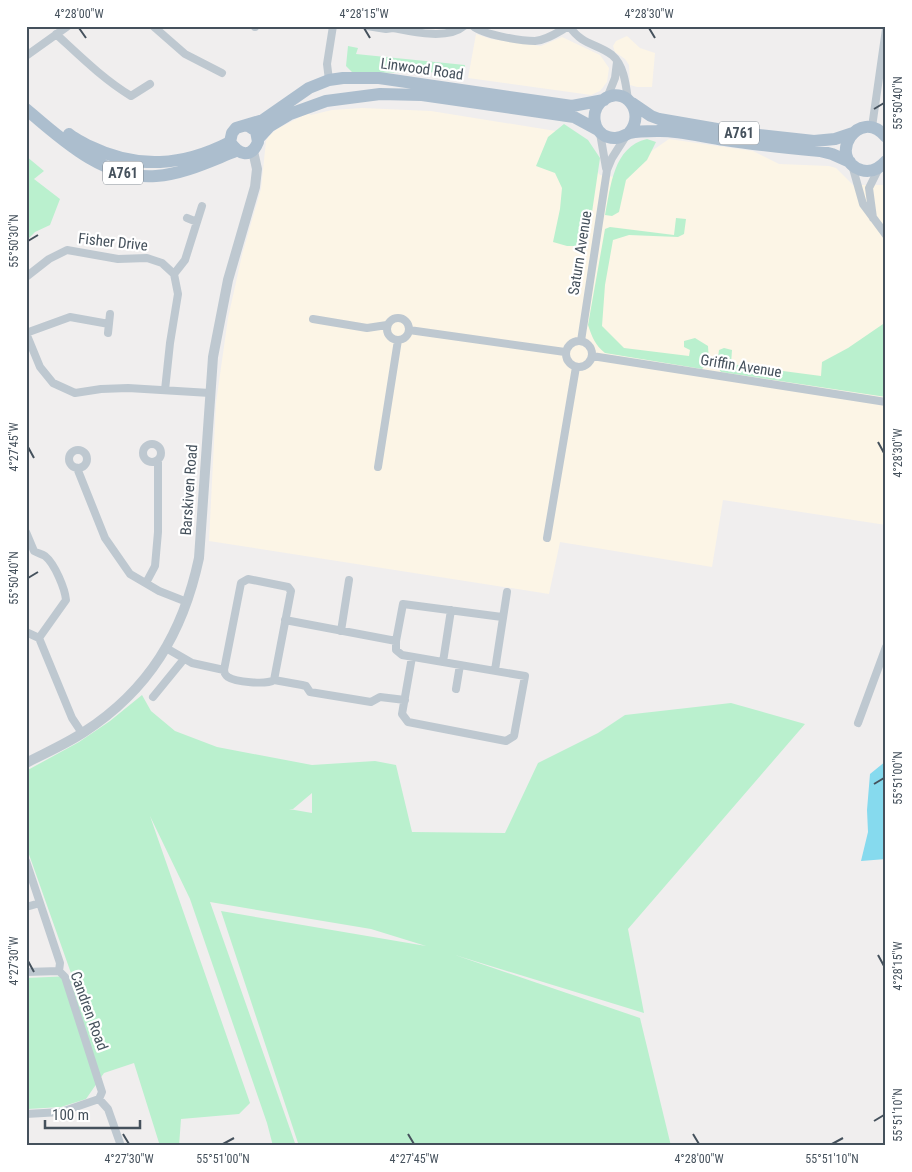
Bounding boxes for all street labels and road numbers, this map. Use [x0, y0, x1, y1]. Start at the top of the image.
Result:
street label: Linwood Road [379, 54, 465, 84]
road number: A761 [719, 122, 759, 144]
road number: A761 [103, 162, 143, 184]
street label: Saturn Avenue [564, 210, 596, 296]
street label: Fisher Drive [77, 229, 149, 255]
street label: Griffin Avenue [699, 351, 783, 381]
street label: Barskiven Road [177, 444, 201, 536]
street label: Candren Road [66, 969, 112, 1053]

